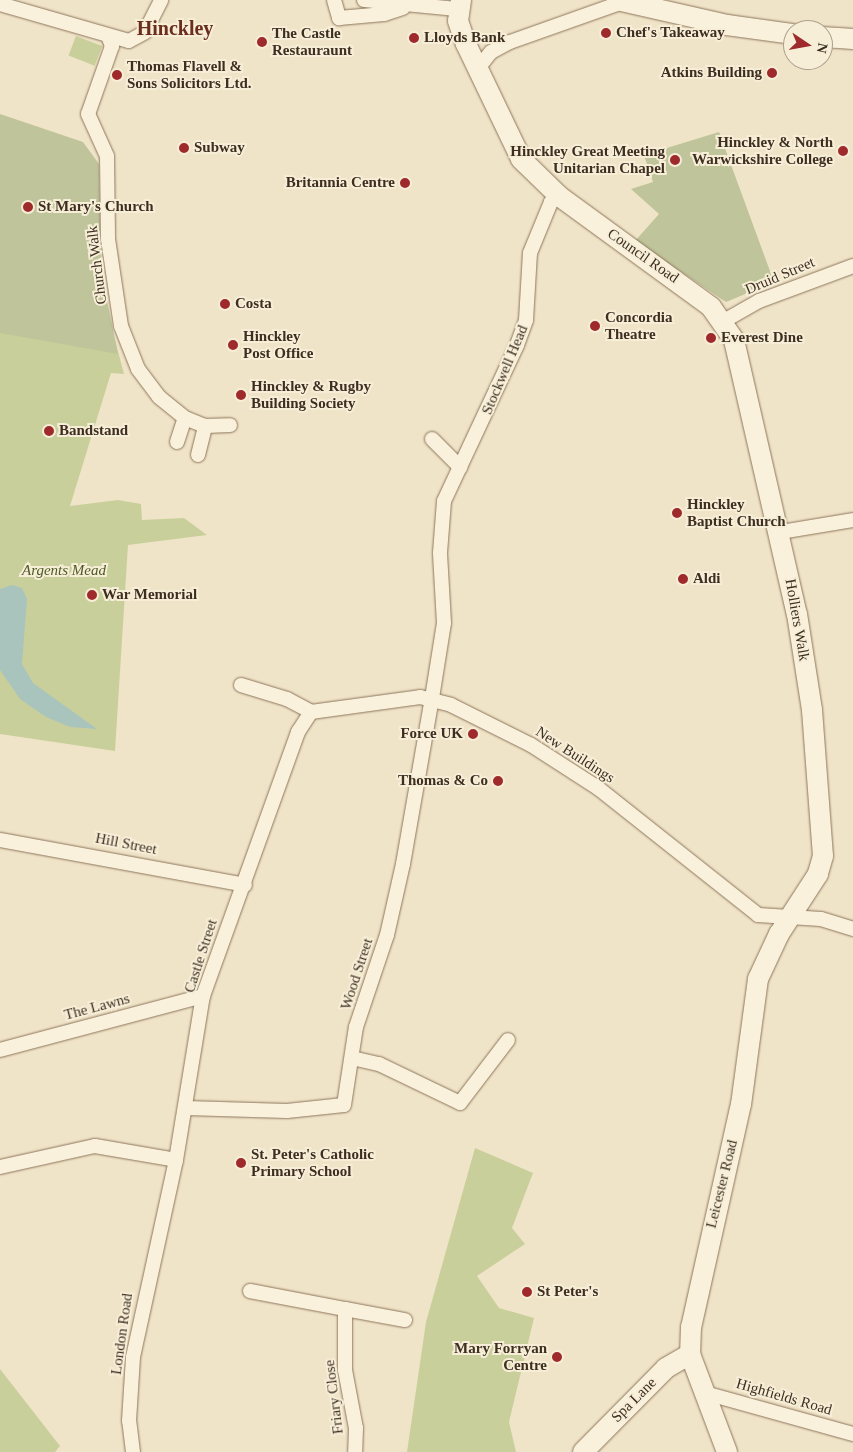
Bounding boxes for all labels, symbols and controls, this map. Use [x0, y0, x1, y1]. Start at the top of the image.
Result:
district label: Hinckley [137, 16, 213, 40]
north arrow [783, 20, 833, 70]
place label: The Castle Restauraunt [272, 24, 352, 59]
place label: Chef's Takeaway [616, 24, 725, 42]
marker: Chef's Takeaway [600, 27, 612, 39]
place label: Lloyds Bank [424, 29, 505, 47]
marker: Lloyds Bank [408, 32, 420, 44]
marker: The Castle Restauraunt [256, 36, 268, 48]
text: N [814, 42, 831, 55]
place label: Thomas Flavell & Sons Solicitors Ltd. [127, 57, 252, 92]
place label: Atkins Building [661, 64, 762, 82]
marker: Atkins Building [766, 67, 778, 79]
marker: Thomas Flavell & Sons Solicitors Ltd. [111, 69, 123, 81]
place label: Hinckley & North Warwickshire College [692, 133, 833, 168]
place label: Subway [194, 139, 245, 157]
marker: Subway [178, 142, 190, 154]
place label: Hinckley Great Meeting Unitarian Chapel [510, 142, 665, 177]
marker: Hinckley & North Warwickshire College [837, 145, 849, 157]
marker: Hinckley Great Meeting Unitarian Chapel [669, 154, 681, 166]
place label: Britannia Centre [286, 174, 395, 192]
marker: Britannia Centre [399, 177, 411, 189]
place label: St Mary's Church [38, 198, 154, 216]
marker: St Mary's Church [22, 201, 34, 213]
street label: Church Walk [83, 225, 111, 305]
street label: Council Road [604, 225, 682, 287]
street label: Druid Street [743, 253, 817, 299]
place label: Costa [235, 295, 272, 313]
marker: Costa [219, 298, 231, 310]
place label: Concordia Theatre [605, 308, 672, 343]
marker: Concordia Theatre [589, 320, 601, 332]
street label: Stockwell Head [478, 323, 532, 417]
place label: Hinckley Post Office [243, 327, 313, 362]
place label: Everest Dine [721, 329, 803, 347]
marker: Everest Dine [705, 332, 717, 344]
marker: Hinckley Post Office [227, 339, 239, 351]
place label: Hinckley & Rugby Building Society [251, 377, 371, 412]
marker: Hinckley & Rugby Building Society [235, 389, 247, 401]
place label: Bandstand [59, 422, 128, 440]
marker: Bandstand [43, 425, 55, 437]
place label: Hinckley Baptist Church [687, 495, 785, 530]
marker: Hinckley Baptist Church [671, 507, 683, 519]
park label: Argents Mead [22, 562, 106, 580]
place label: Aldi [693, 570, 721, 588]
marker: Aldi [677, 573, 689, 585]
street label: Holliers Walk [781, 577, 813, 663]
place label: War Memorial [102, 586, 197, 604]
marker: War Memorial [86, 589, 98, 601]
street label: New Buildings [532, 723, 618, 787]
place label: Force UK [400, 725, 463, 743]
marker: Force UK [467, 728, 479, 740]
place label: Thomas & Co [398, 772, 488, 790]
marker: Thomas & Co [492, 775, 504, 787]
street label: Hill Street [94, 829, 158, 859]
street label: Castle Street [181, 917, 221, 995]
street label: Wood Street [337, 936, 377, 1012]
street label: The Lawns [62, 990, 132, 1024]
street label: Leicester Road [702, 1138, 742, 1230]
place label: St. Peter's Catholic Primary School [251, 1145, 374, 1180]
marker: St. Peter's Catholic Primary School [235, 1157, 247, 1169]
place label: St Peter's [537, 1283, 598, 1301]
marker: St Peter's [521, 1286, 533, 1298]
street label: London Road [107, 1292, 137, 1376]
place label: Mary Forryan Centre [454, 1339, 547, 1374]
marker: Mary Forryan Centre [551, 1351, 563, 1363]
street label: Friary Close [321, 1359, 347, 1435]
street label: Spa Lane [608, 1374, 660, 1426]
street label: Highfields Road [734, 1375, 834, 1419]

